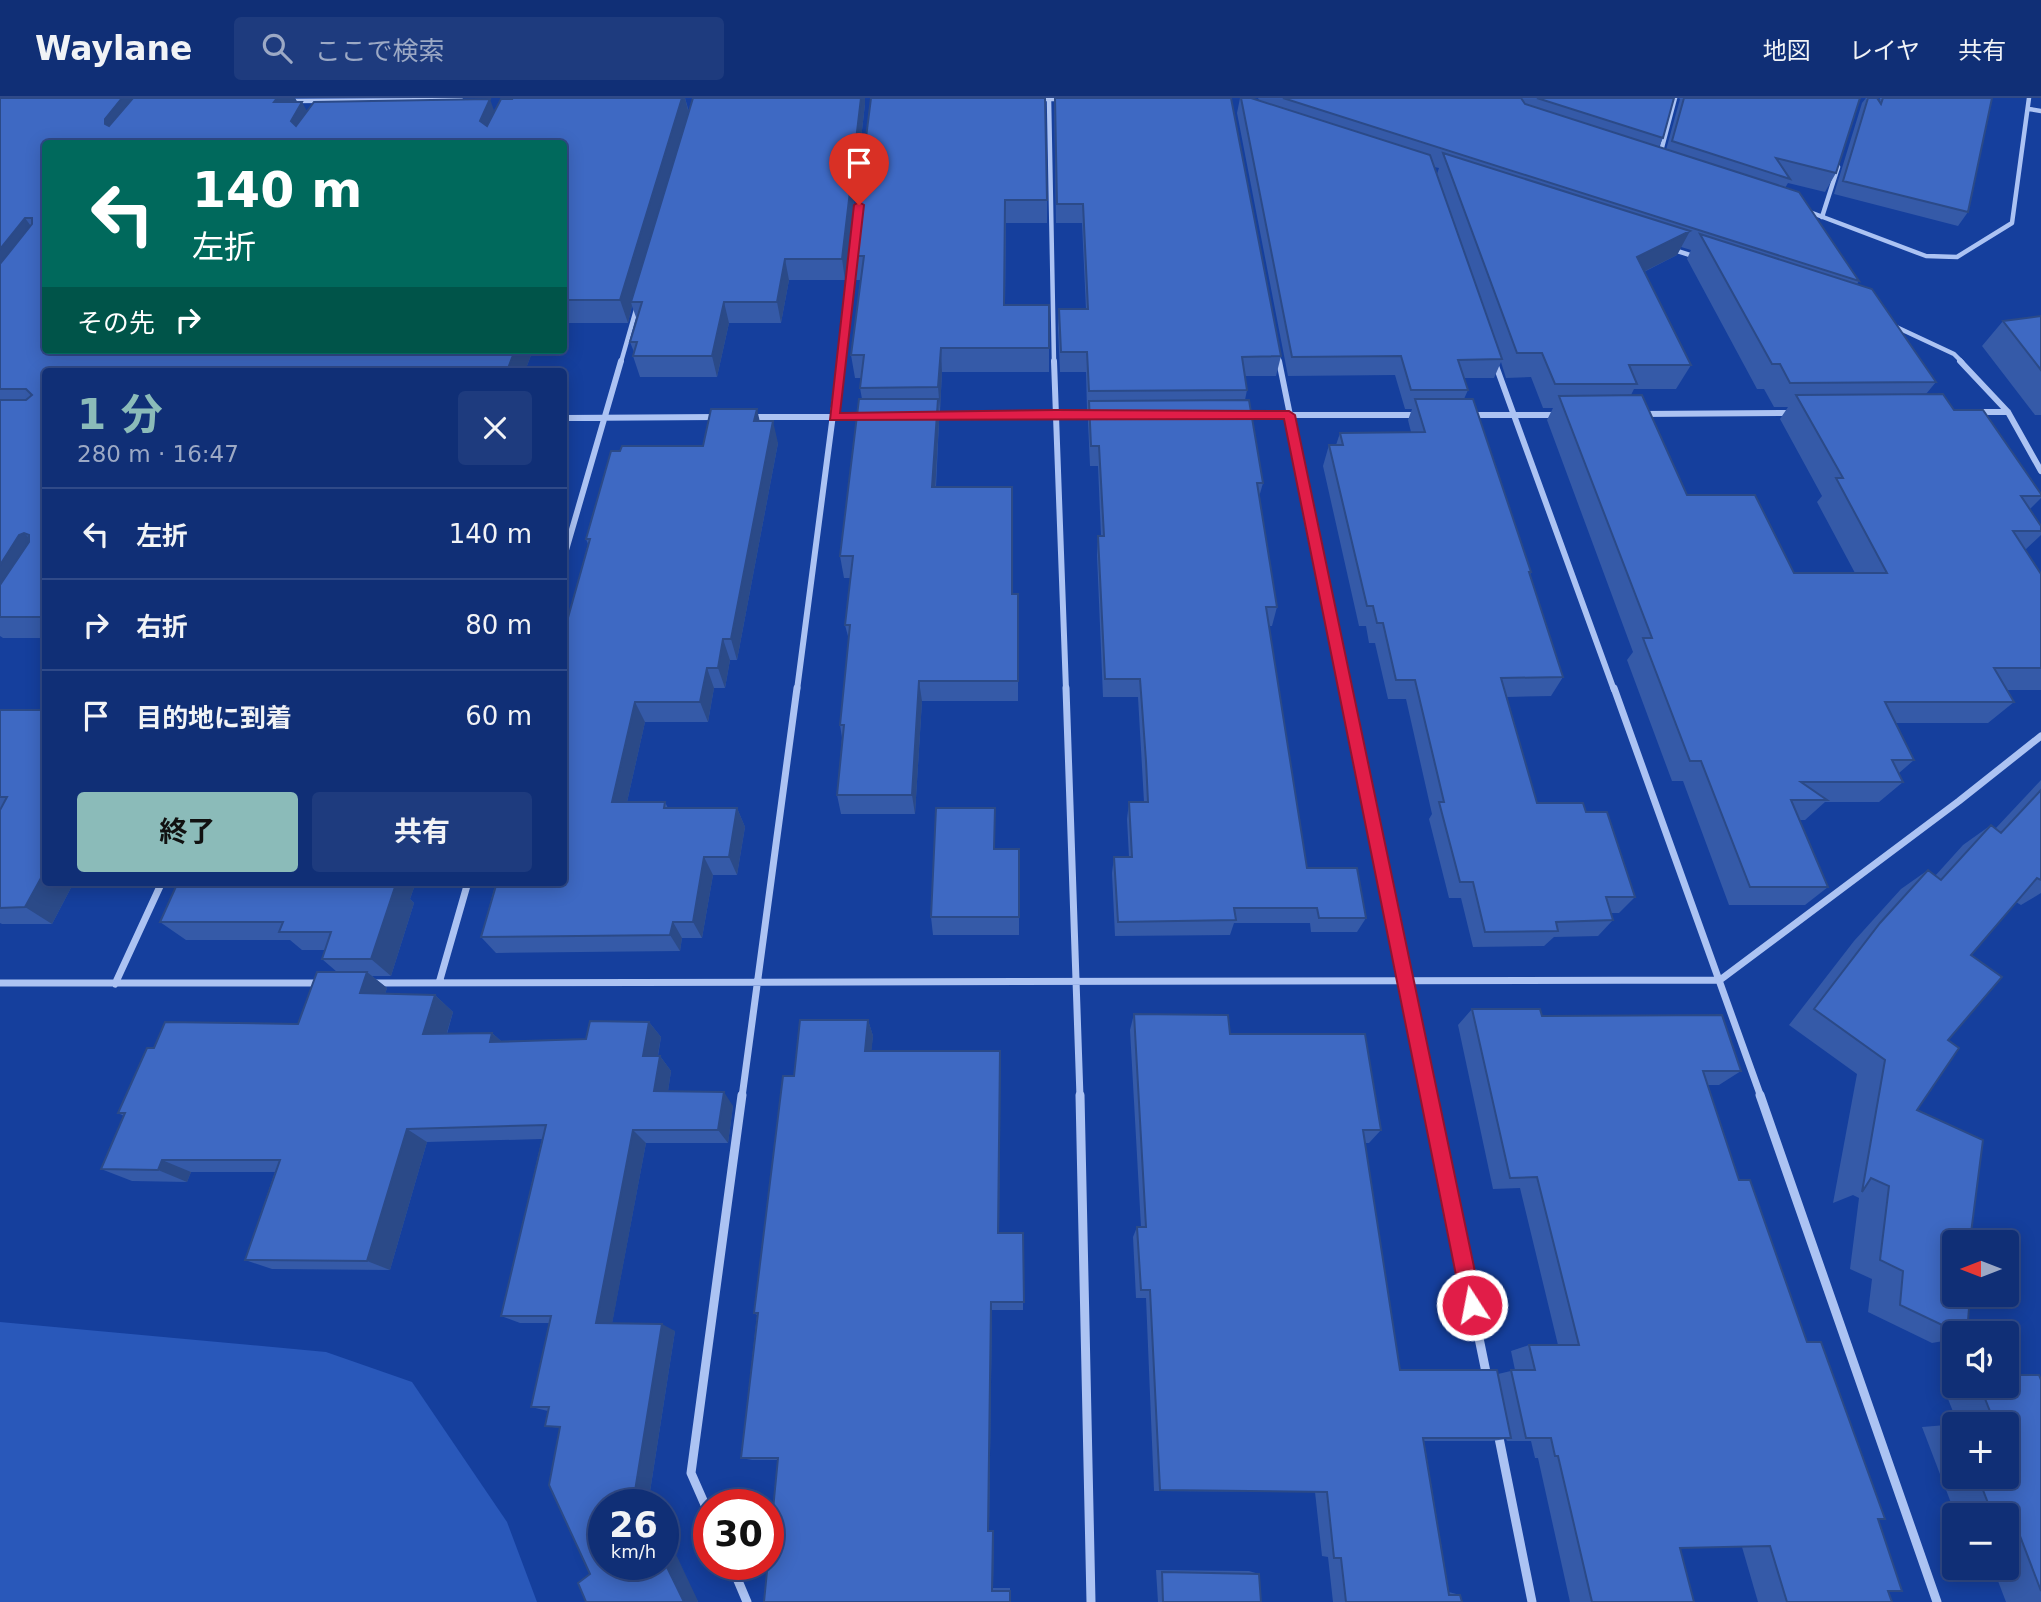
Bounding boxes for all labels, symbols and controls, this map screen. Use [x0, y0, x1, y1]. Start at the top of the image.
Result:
search box [234, 17, 724, 80]
text: Waylane [35, 29, 192, 68]
icon: search [258, 29, 296, 67]
text: ここで検索 [314, 36, 444, 66]
text: 地図 [1763, 37, 1811, 65]
text: レイヤ [1849, 37, 1920, 65]
text: 共有 [1958, 37, 2006, 65]
pin [829, 133, 889, 205]
icon: arrive [840, 144, 878, 182]
text: 140 m [192, 162, 362, 219]
icon: left [77, 168, 168, 259]
text: 左折 [192, 228, 256, 266]
icon: right [169, 301, 207, 339]
text: その先 [77, 308, 155, 338]
text: 1 分 [77, 390, 163, 439]
button: close [458, 391, 532, 465]
text: 280 m · 16:47 [77, 441, 239, 467]
icon: left [77, 515, 115, 553]
text: 140 m [449, 519, 532, 549]
text: 左折 [136, 521, 188, 551]
icon: right [77, 606, 115, 644]
text: 80 m [465, 610, 532, 640]
text: 右折 [136, 612, 188, 642]
icon: arrive [77, 697, 115, 735]
text: 60 m [465, 701, 532, 731]
text: 目的地に到着 [136, 703, 292, 733]
button: 終了 [77, 792, 298, 872]
button: 共有 [312, 792, 532, 872]
north arrow [1942, 1230, 2020, 1307]
map controls [1942, 1230, 2019, 1580]
position arrow [1435, 1268, 1509, 1342]
button: sound [1942, 1321, 2019, 1398]
button: + [1942, 1412, 2019, 1489]
speed limit sign: 30 [693, 1489, 784, 1580]
button: − [1942, 1503, 2019, 1580]
text: 26 [609, 1505, 658, 1545]
text: km/h [611, 1541, 656, 1562]

